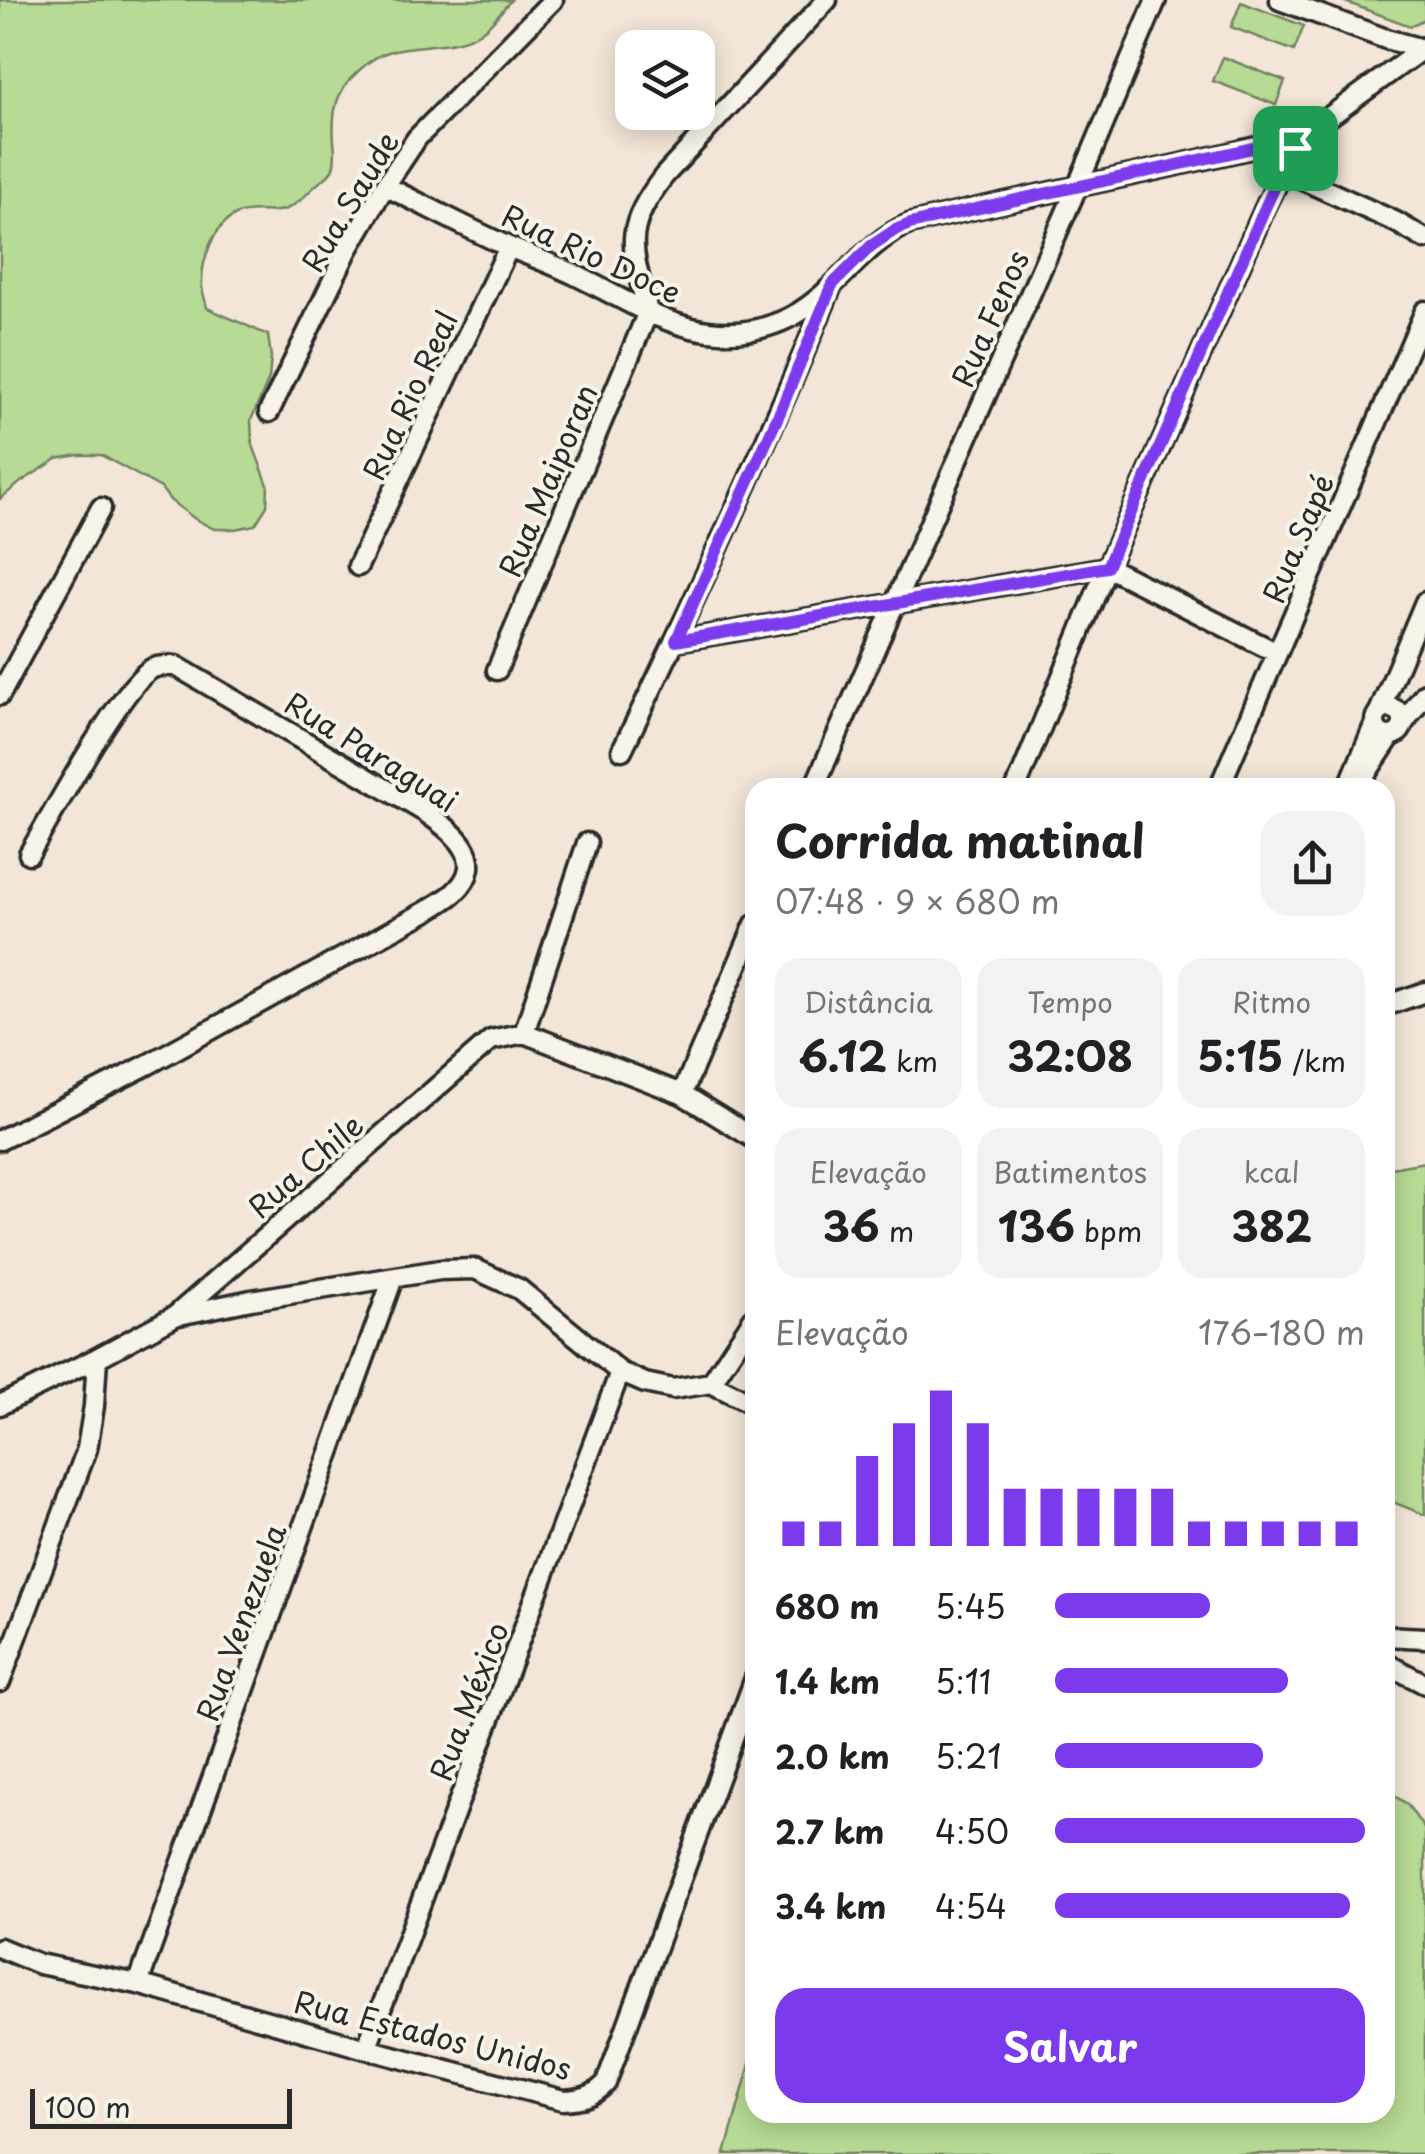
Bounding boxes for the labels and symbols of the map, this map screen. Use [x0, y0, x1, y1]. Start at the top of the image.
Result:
pin [1253, 106, 1338, 191]
street label: Rua Saude [289, 122, 409, 280]
street label: Rua Rio Doce [495, 192, 689, 314]
street label: Rua Fenos [939, 242, 1039, 394]
street label: Rua Rio Real [350, 303, 468, 487]
street label: Rua Maiporan [486, 377, 608, 583]
street label: Rua Sapé [1250, 467, 1344, 609]
street label: Rua Paraguai [277, 680, 467, 822]
street label: Rua Chile [237, 1102, 373, 1228]
street label: Rua Venezuela [184, 1517, 297, 1727]
street label: Rua México [417, 1615, 519, 1787]
street label: Rua Estados Unidos [290, 1978, 576, 2090]
scale bar [30, 2084, 292, 2128]

